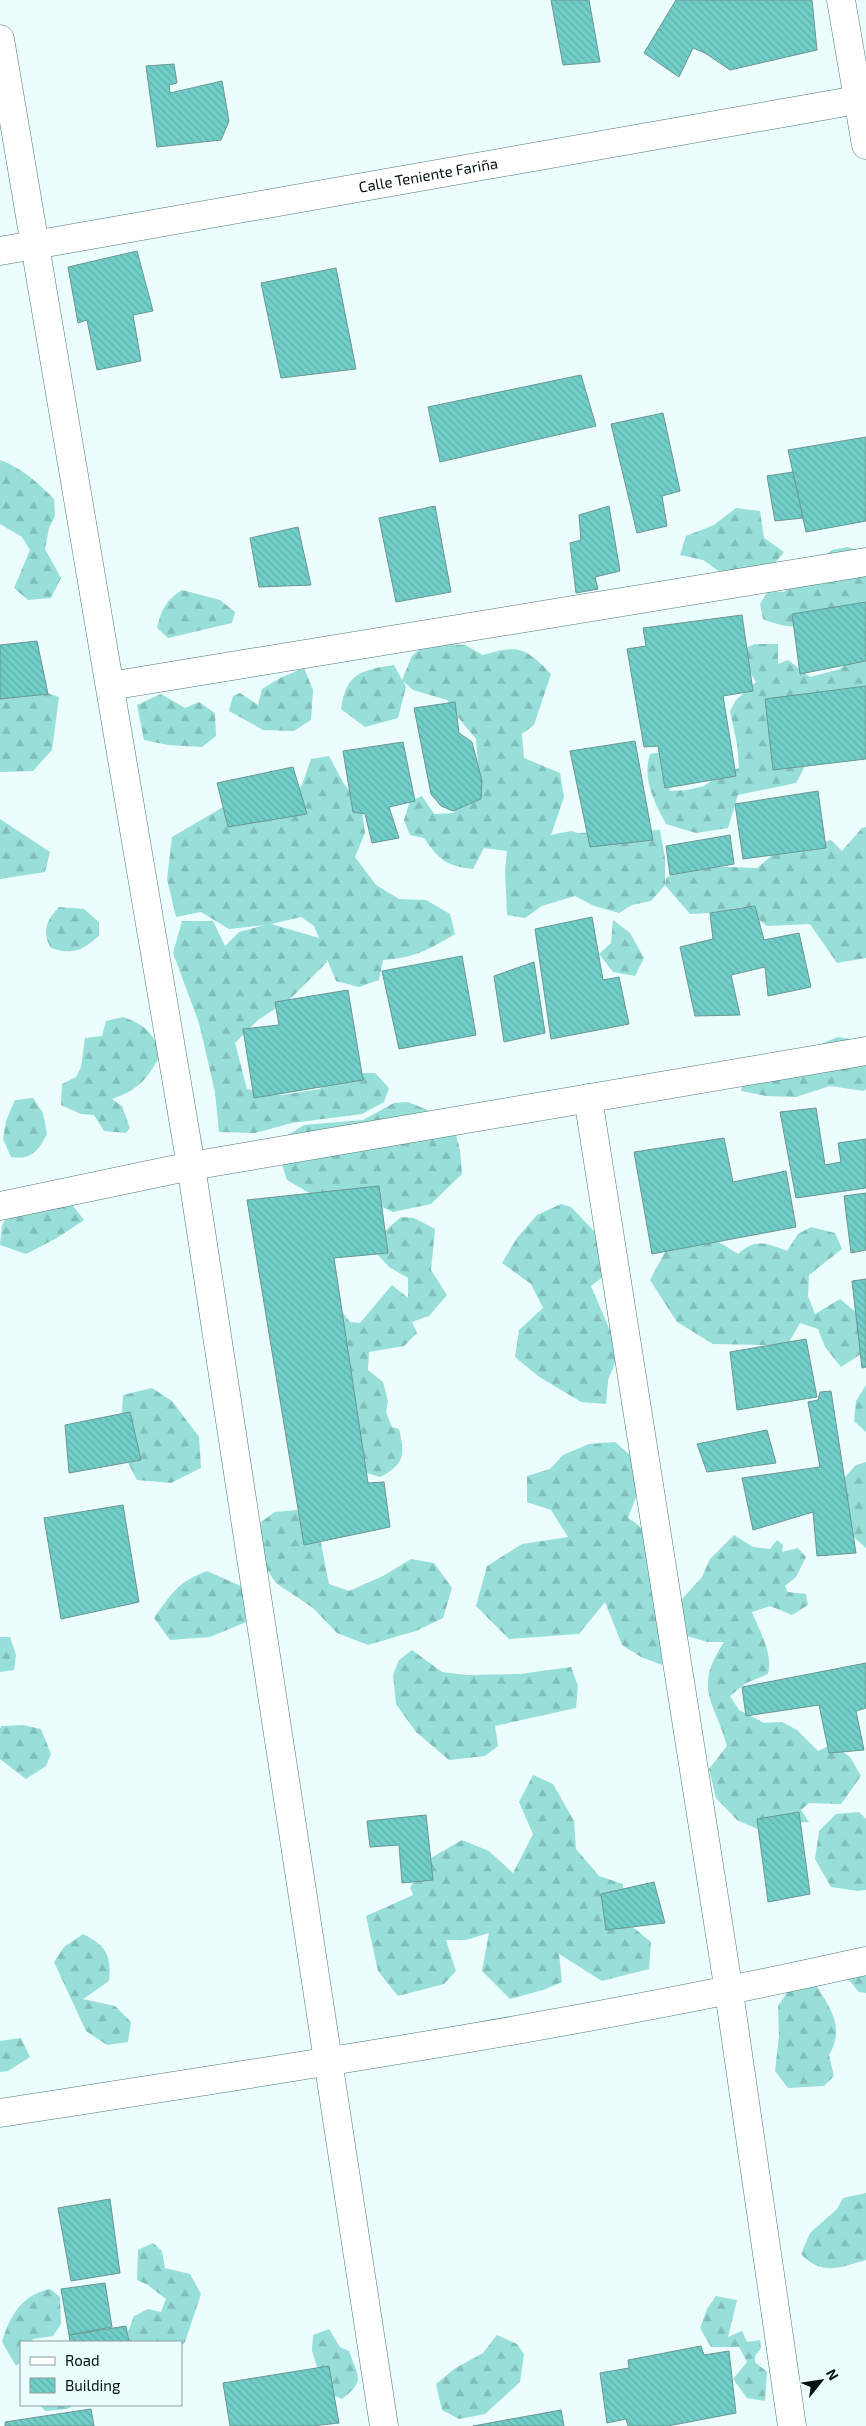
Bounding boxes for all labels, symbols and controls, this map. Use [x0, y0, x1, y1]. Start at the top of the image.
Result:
street label: Calle Teniente Fariña [357, 153, 499, 196]
legend [20, 2341, 182, 2406]
text: Road [65, 2351, 100, 2369]
north arrow [796, 2356, 846, 2406]
text: N [823, 2366, 843, 2383]
text: Building [65, 2376, 121, 2394]

